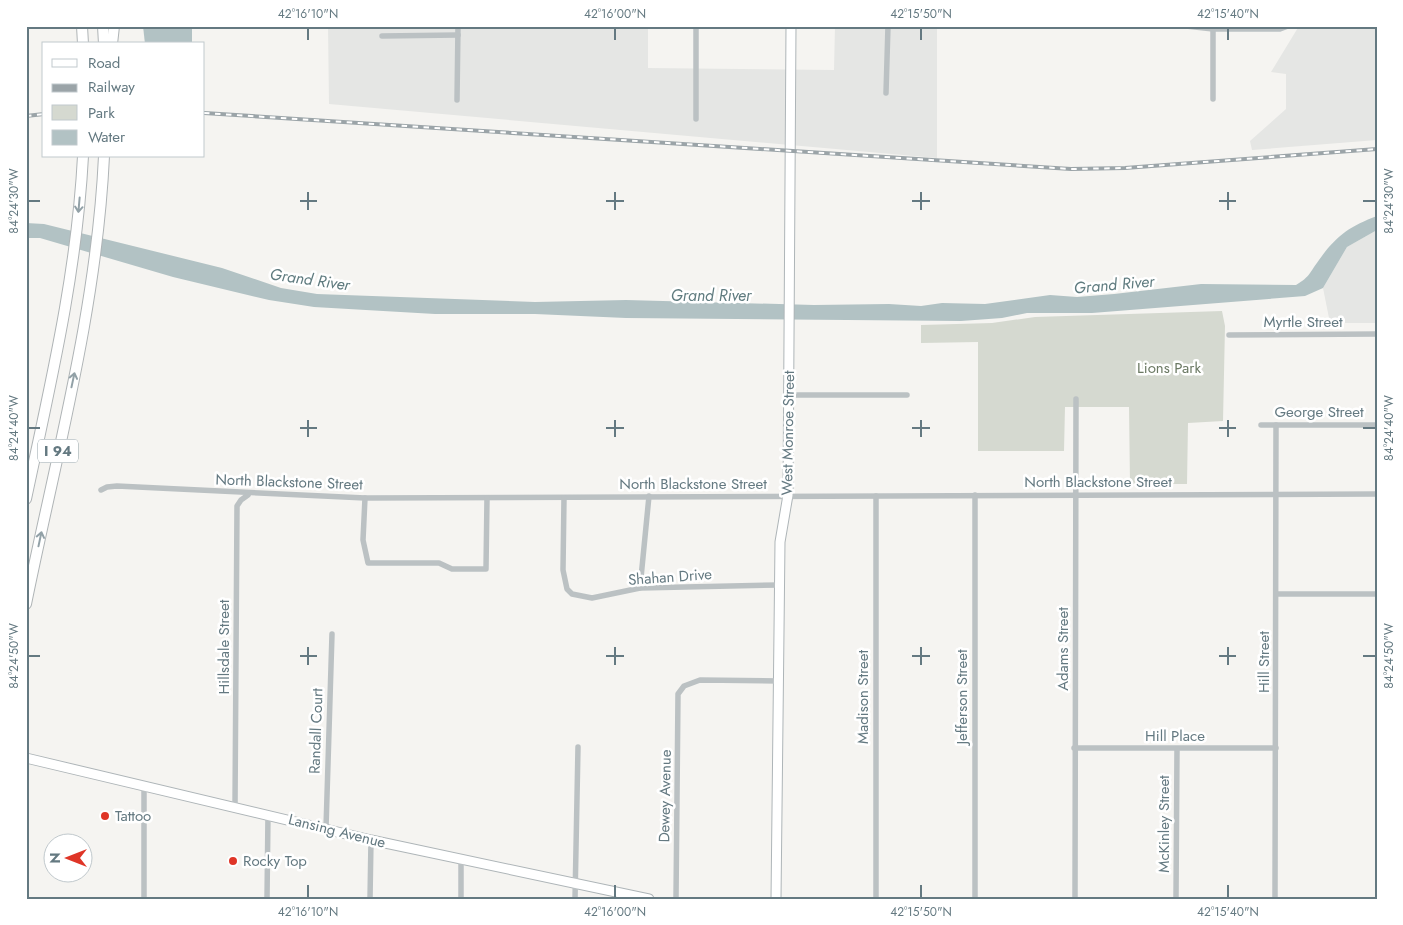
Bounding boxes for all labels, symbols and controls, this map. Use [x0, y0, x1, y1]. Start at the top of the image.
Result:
text: 42°16'10"N [278, 5, 338, 23]
text: 42°16'00"N [584, 5, 646, 23]
text: 42°15'50"N [890, 5, 952, 23]
text: 42°15'40"N [1197, 5, 1259, 23]
legend [42, 42, 205, 158]
text: Road [88, 52, 120, 74]
text: Railway [88, 76, 135, 98]
text: Park [88, 102, 115, 124]
text: Water [88, 126, 126, 148]
text: 84°24'30"W [5, 168, 23, 234]
text: 84°24'30"W [1380, 168, 1398, 234]
one-way arrow [75, 197, 84, 213]
water label: Grand River [268, 262, 353, 297]
water label: Grand River [1073, 269, 1157, 299]
water label: Grand River [671, 284, 753, 307]
street label: Myrtle Street [1264, 311, 1343, 333]
park label: Lions Park [1137, 357, 1201, 379]
street label: West Monroe Street [776, 370, 800, 496]
one-way arrow [69, 372, 78, 388]
text: 84°24'40"W [5, 395, 23, 461]
text: 84°24'40"W [1380, 395, 1398, 461]
street label: George Street [1274, 401, 1364, 423]
road number: I 94 [38, 440, 78, 462]
street label: North Blackstone Street [215, 468, 363, 496]
street label: North Blackstone Street [1024, 471, 1172, 493]
street label: North Blackstone Street [619, 473, 767, 495]
one-way arrow [35, 531, 45, 547]
street label: Shahan Drive [627, 563, 713, 591]
street label: Hillsdale Street [213, 599, 235, 694]
street label: Adams Street [1052, 607, 1074, 691]
text: 84°24'50"W [5, 623, 23, 689]
text: 84°24'50"W [1380, 623, 1398, 689]
street label: Hill Street [1253, 631, 1275, 693]
street label: Madison Street [852, 649, 874, 744]
street label: Jefferson Street [951, 649, 973, 747]
street label: Randall Court [304, 687, 329, 774]
street label: Hill Place [1145, 725, 1205, 747]
street label: Dewey Avenue [653, 749, 677, 843]
street label: McKinley Street [1153, 775, 1175, 873]
place label: Tattoo [115, 805, 151, 827]
street label: Lansing Avenue [286, 808, 388, 854]
marker: Tattoo [99, 810, 111, 822]
north arrow [42, 832, 92, 882]
place label: Rocky Top [243, 850, 307, 872]
text: N [45, 852, 65, 864]
marker: Rocky Top [227, 855, 239, 867]
text: 42°16'10"N [278, 903, 338, 921]
text: 42°16'00"N [584, 903, 646, 921]
text: 42°15'50"N [890, 903, 952, 921]
text: 42°15'40"N [1197, 903, 1259, 921]

